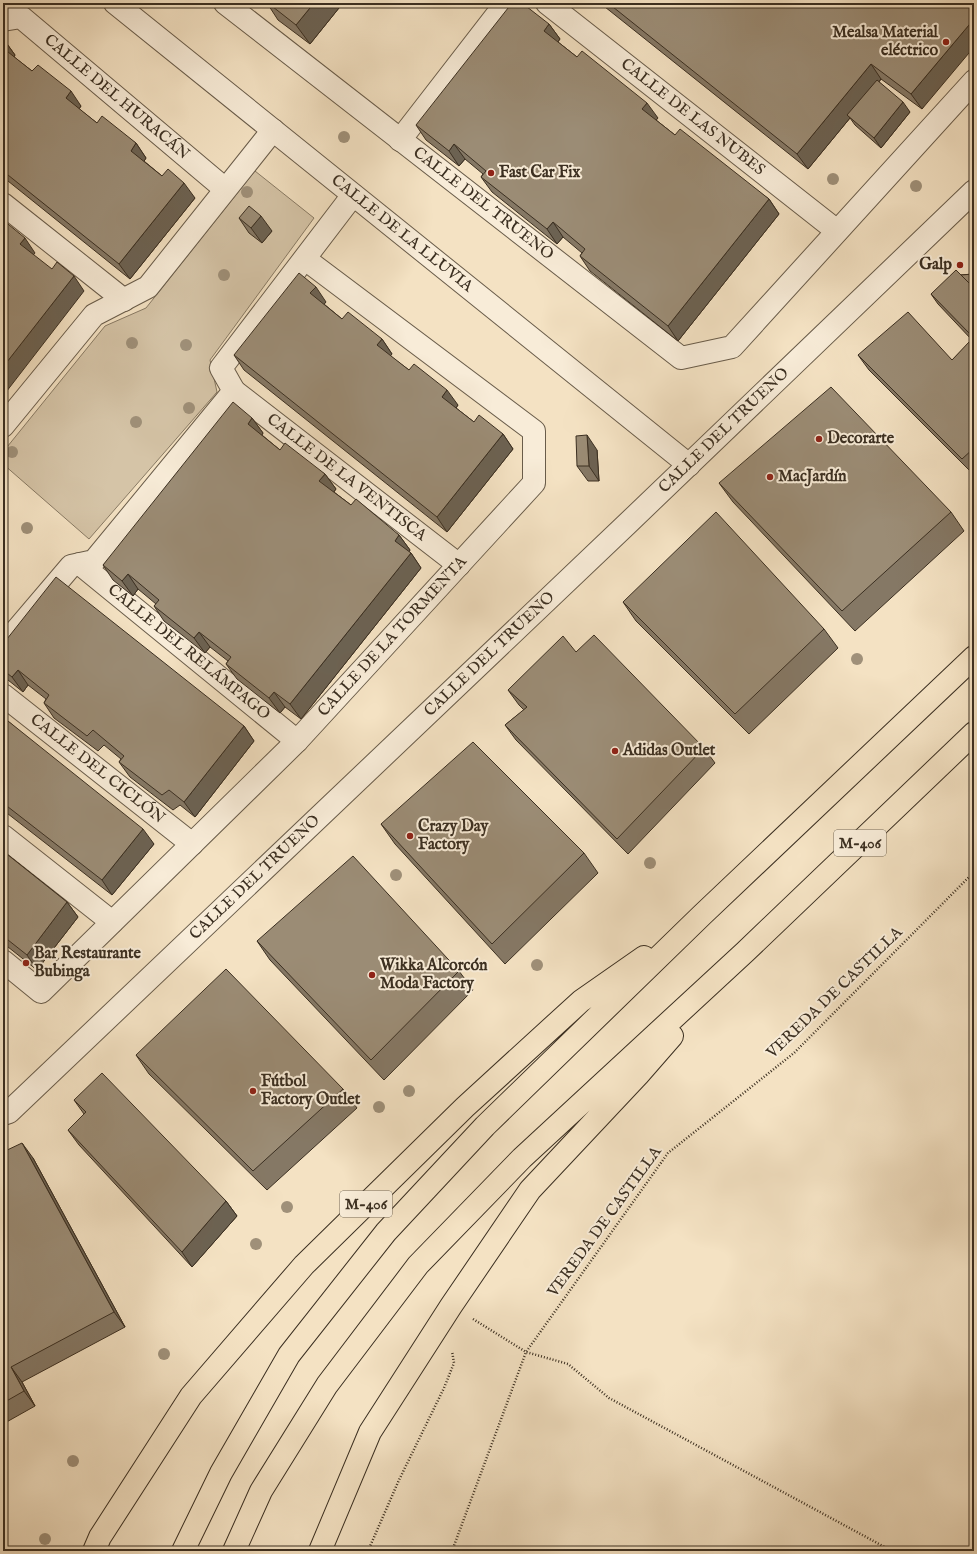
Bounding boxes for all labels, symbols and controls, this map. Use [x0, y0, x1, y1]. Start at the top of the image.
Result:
place label: Mealsa Material eléctrico [832, 23, 939, 61]
street label: CALLE DEL HURACÁN [40, 30, 193, 165]
marker: Mealsa Material eléctrico [941, 37, 951, 47]
street label: CALLE DE LAS NUBES [616, 54, 769, 180]
street label: CALLE DEL TRUENO [409, 143, 557, 265]
place label: Fast Car Fix [499, 163, 581, 183]
marker: Fast Car Fix [486, 168, 496, 178]
street label: CALLE DE LA LLUVIA [327, 171, 478, 298]
place label: Galp [919, 255, 952, 275]
marker: Galp [955, 260, 965, 270]
street label: CALLE DEL TRUENO [655, 364, 793, 498]
street label: CALLE DE LA VENTISCA [262, 410, 431, 547]
place label: Decorarte [827, 429, 895, 449]
marker: Decorarte [814, 434, 824, 444]
place label: MacJardín [778, 467, 847, 487]
marker: MacJardín [765, 472, 775, 482]
street label: CALLE DE LA TORMENTA [314, 551, 472, 721]
street label: CALLE DEL RELÁMPAGO [103, 580, 274, 725]
street label: CALLE DEL TRUENO [420, 588, 559, 721]
street label: CALLE DEL CICLÓN [26, 710, 169, 829]
place label: Adidas Outlet [622, 741, 716, 761]
marker: Adidas Outlet [610, 746, 620, 756]
street label: CALLE DEL TRUENO [186, 811, 325, 945]
place label: Crazy Day Factory [418, 817, 490, 855]
road number: M-406 [834, 830, 886, 856]
marker: Crazy Day Factory [405, 831, 415, 841]
street label: VEREDA DE CASTILLA [762, 922, 908, 1064]
place label: Bar Restaurante Bubinga [34, 944, 141, 982]
place label: Wikka Alcorcón Moda Factory [379, 956, 488, 994]
marker: Bar Restaurante Bubinga [21, 958, 31, 968]
marker: Wikka Alcorcón Moda Factory [367, 970, 377, 980]
place label: Fútbol Factory Outlet [261, 1072, 361, 1110]
marker: Fútbol Factory Outlet [248, 1086, 258, 1096]
street label: VEREDA DE CASTILLA [543, 1142, 667, 1302]
road number: M-406 [340, 1191, 392, 1217]

